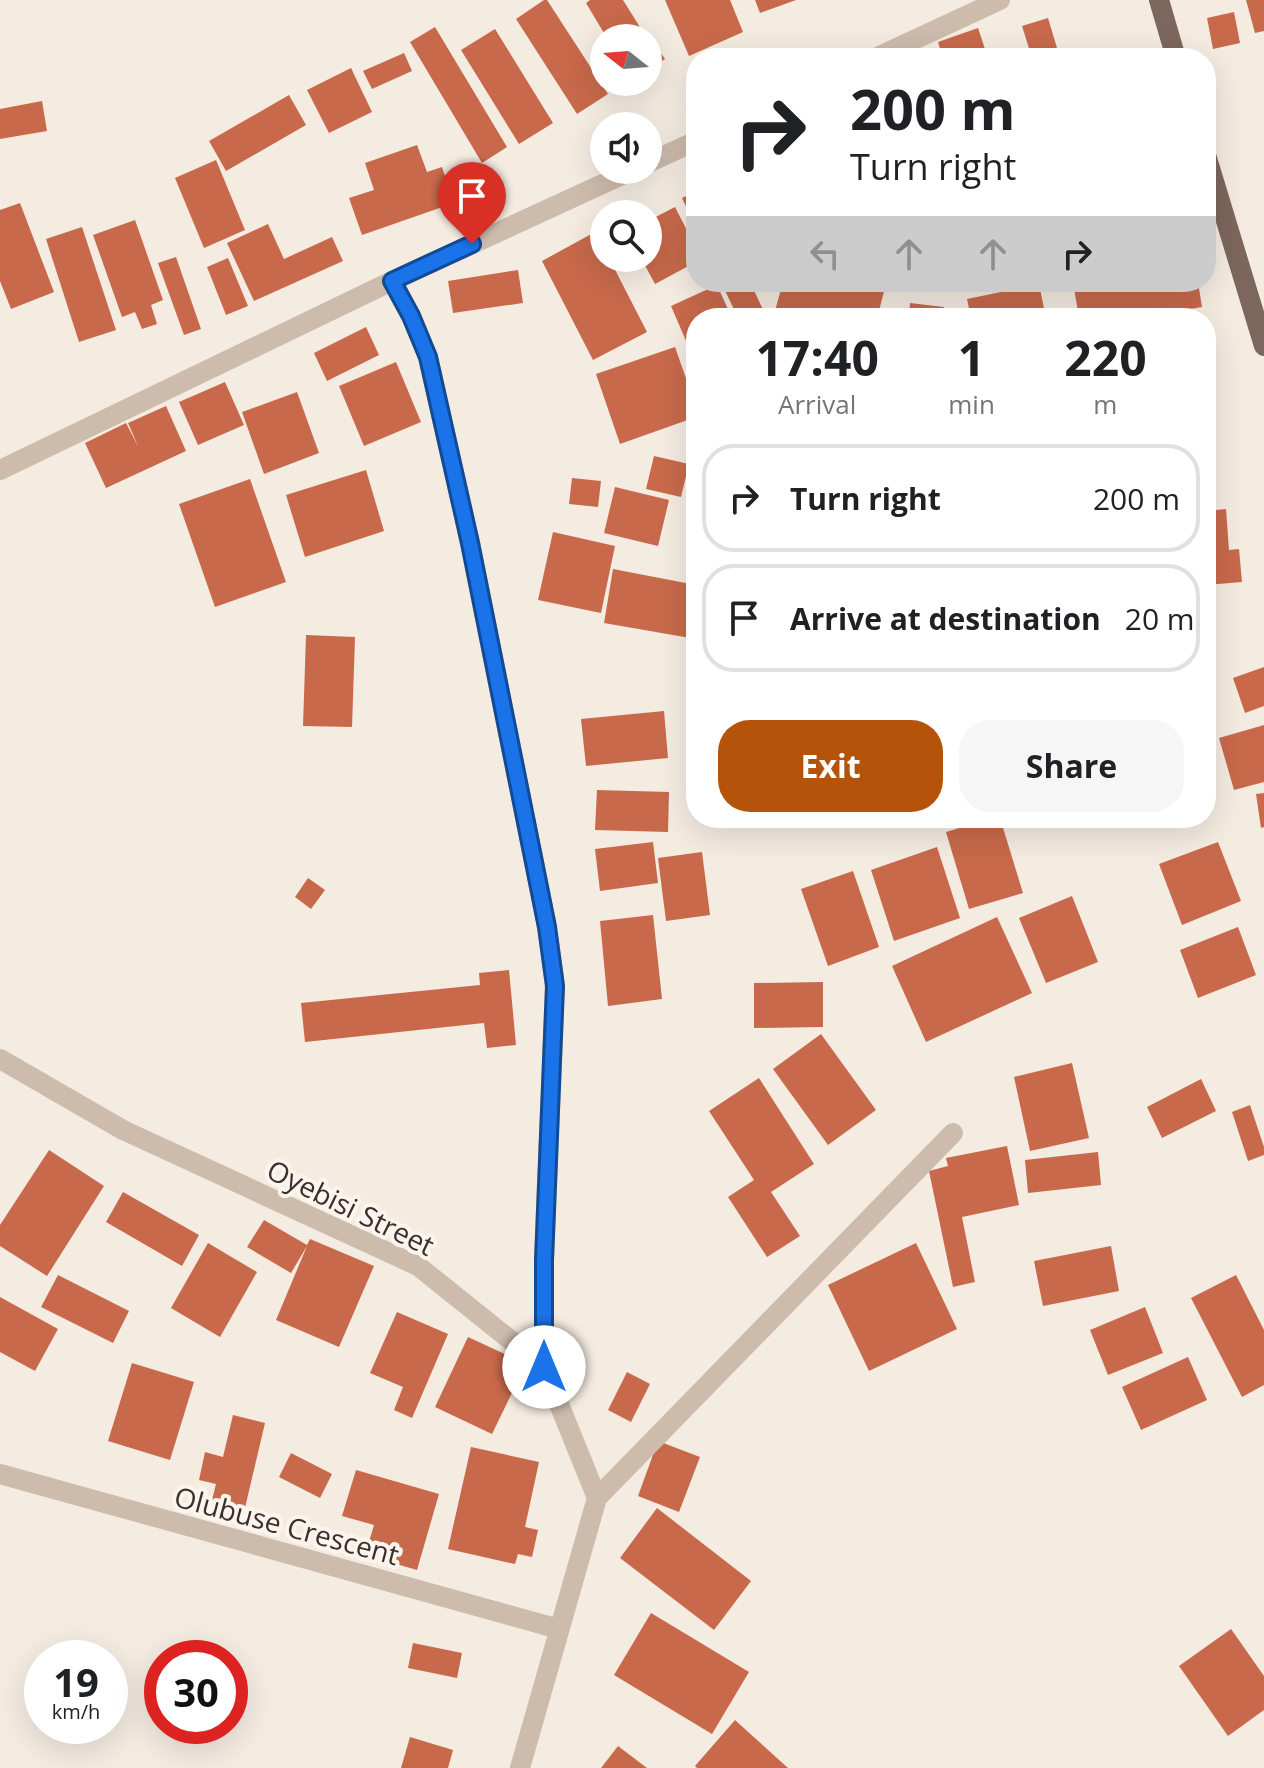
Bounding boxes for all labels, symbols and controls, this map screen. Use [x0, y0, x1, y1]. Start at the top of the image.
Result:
north arrow [590, 24, 662, 96]
map controls [590, 24, 662, 272]
text: 200 m [850, 70, 1016, 146]
icon: right [718, 80, 822, 184]
button: sound [590, 112, 662, 184]
text: Turn right [850, 142, 1016, 191]
pin [438, 162, 506, 244]
icon: arrive [450, 174, 494, 218]
button: search [590, 200, 662, 272]
icon: left [803, 232, 847, 276]
icon: ahead [887, 232, 931, 276]
icon: ahead [971, 232, 1015, 276]
icon: right [1055, 232, 1099, 276]
text: 17:40 [755, 325, 879, 390]
text: 1 [958, 325, 985, 390]
text: 220 [1064, 325, 1147, 390]
text: Arrival [778, 386, 856, 422]
text: min [948, 386, 995, 422]
text: m [1093, 386, 1117, 422]
icon: right [722, 476, 766, 520]
text: Turn right [790, 478, 941, 519]
text: 200 m [1093, 478, 1180, 519]
icon: arrive [722, 596, 766, 640]
text: Arrive at destination [790, 598, 1101, 639]
text: 20 m [1125, 598, 1195, 639]
button: Exit [718, 720, 943, 812]
button: Share [959, 720, 1184, 812]
street label: Oyebisi Street [261, 1150, 441, 1264]
position arrow [502, 1325, 586, 1409]
street label: Olubuse Crescent [170, 1477, 404, 1573]
speed limit sign: 30 [144, 1640, 248, 1744]
text: 19 [53, 1654, 99, 1709]
text: km/h [52, 1698, 100, 1725]

